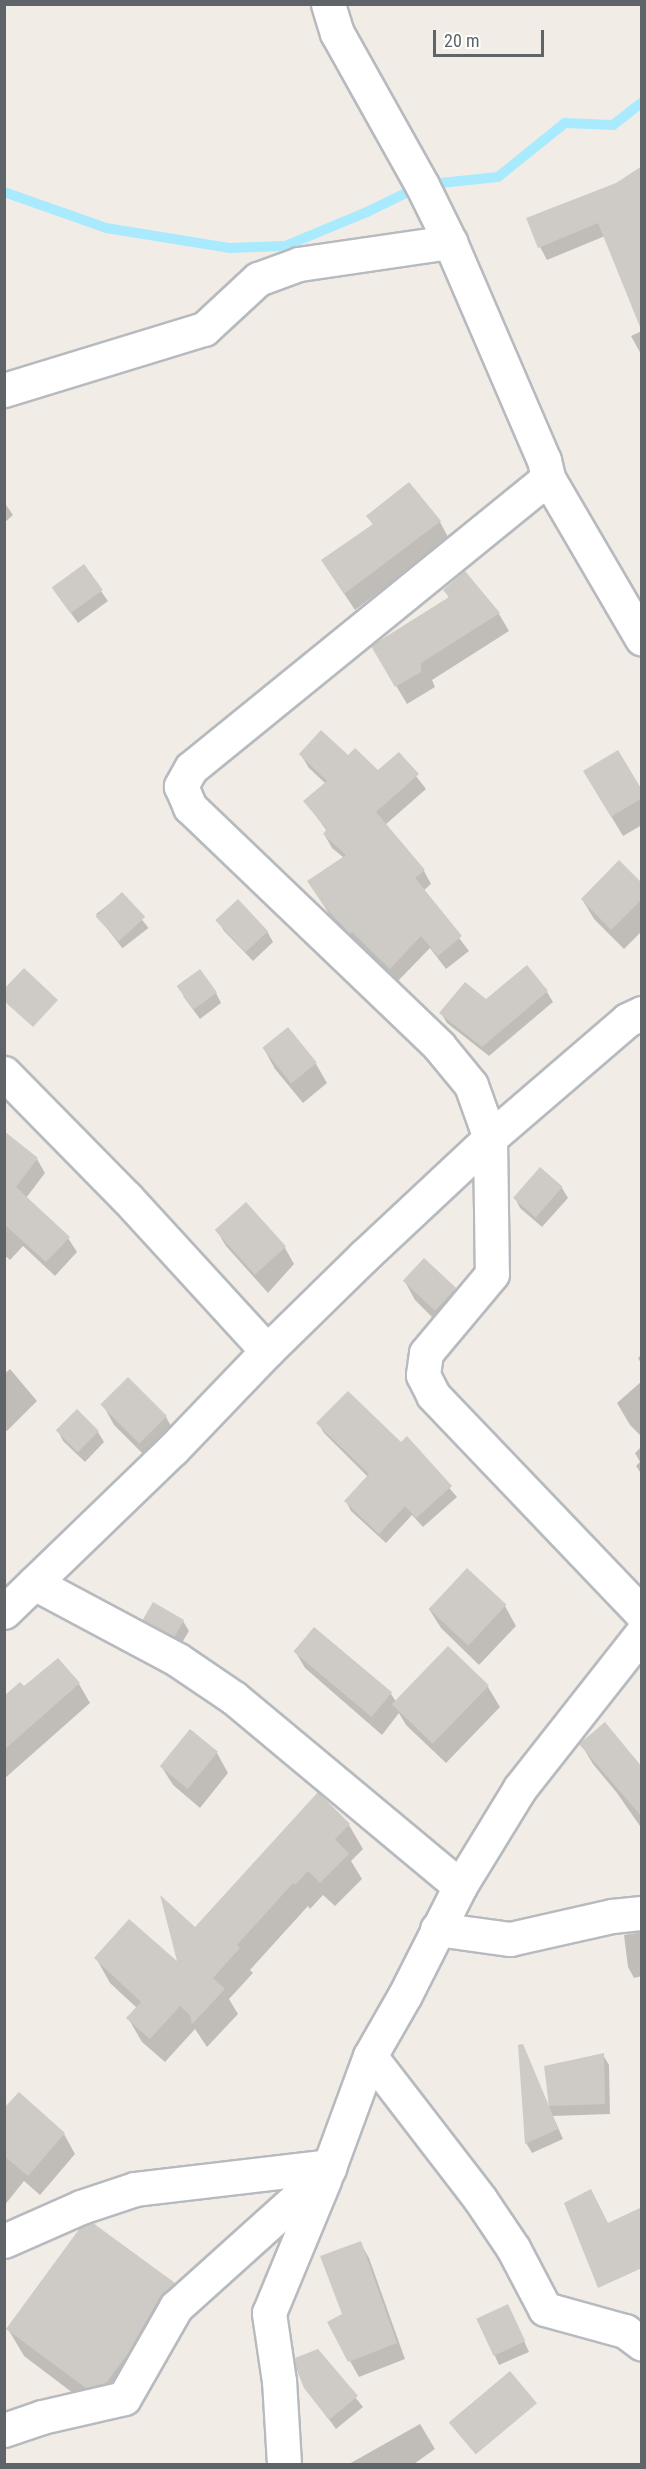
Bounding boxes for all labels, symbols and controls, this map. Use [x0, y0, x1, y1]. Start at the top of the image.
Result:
scale bar [436, 18, 547, 56]
text: 20 m [444, 30, 479, 51]

